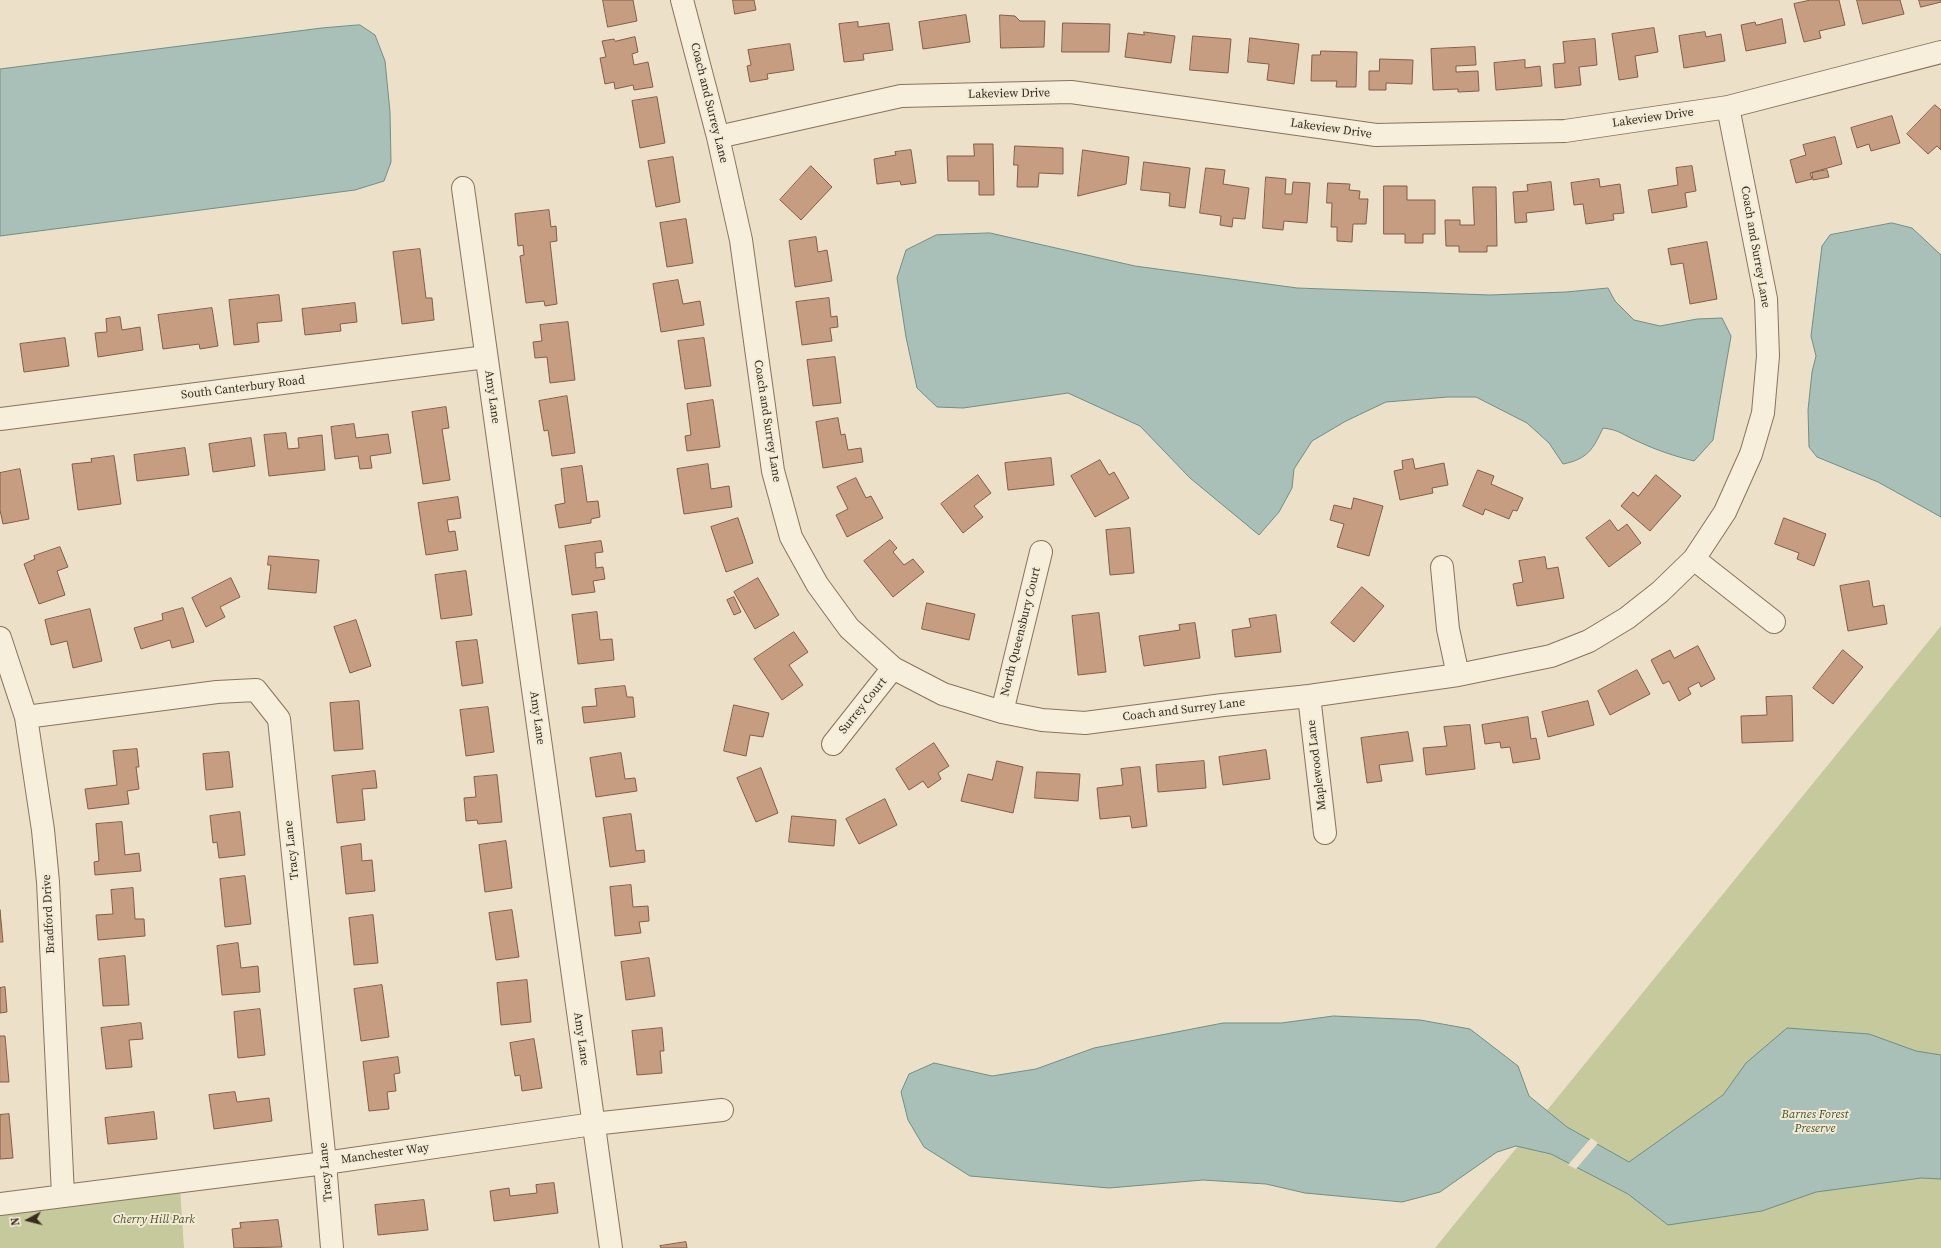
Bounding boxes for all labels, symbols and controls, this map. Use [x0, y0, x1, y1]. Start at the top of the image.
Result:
street label: Coach and Surrey Lane [687, 41, 731, 165]
street label: Lakeview Drive [968, 86, 1050, 102]
street label: Lakeview Drive [1611, 105, 1695, 131]
street label: Lakeview Drive [1289, 116, 1373, 142]
street label: Coach and Surrey Lane [1737, 185, 1773, 309]
street label: Coach and Surrey Lane [750, 359, 784, 483]
street label: Amy Lane [481, 369, 503, 425]
street label: South Canterbury Road [180, 373, 306, 403]
street label: North Queensbury Court [998, 566, 1044, 698]
street label: Surrey Court [836, 675, 890, 737]
street label: Amy Lane [526, 690, 548, 746]
street label: Coach and Surrey Lane [1122, 695, 1246, 725]
street label: Maplewood Lane [1304, 719, 1330, 811]
street label: Tracy Lane [282, 820, 302, 880]
street label: Bradford Drive [40, 874, 58, 954]
street label: Amy Lane [570, 1011, 592, 1067]
park label: Barnes Forest Preserve [1781, 1108, 1849, 1136]
street label: Manchester Way [340, 1141, 430, 1167]
street label: Tracy Lane [316, 1142, 336, 1202]
north arrow [8, 1200, 48, 1240]
park label: Cherry Hill Park [113, 1213, 195, 1227]
text: N [8, 1217, 24, 1226]

